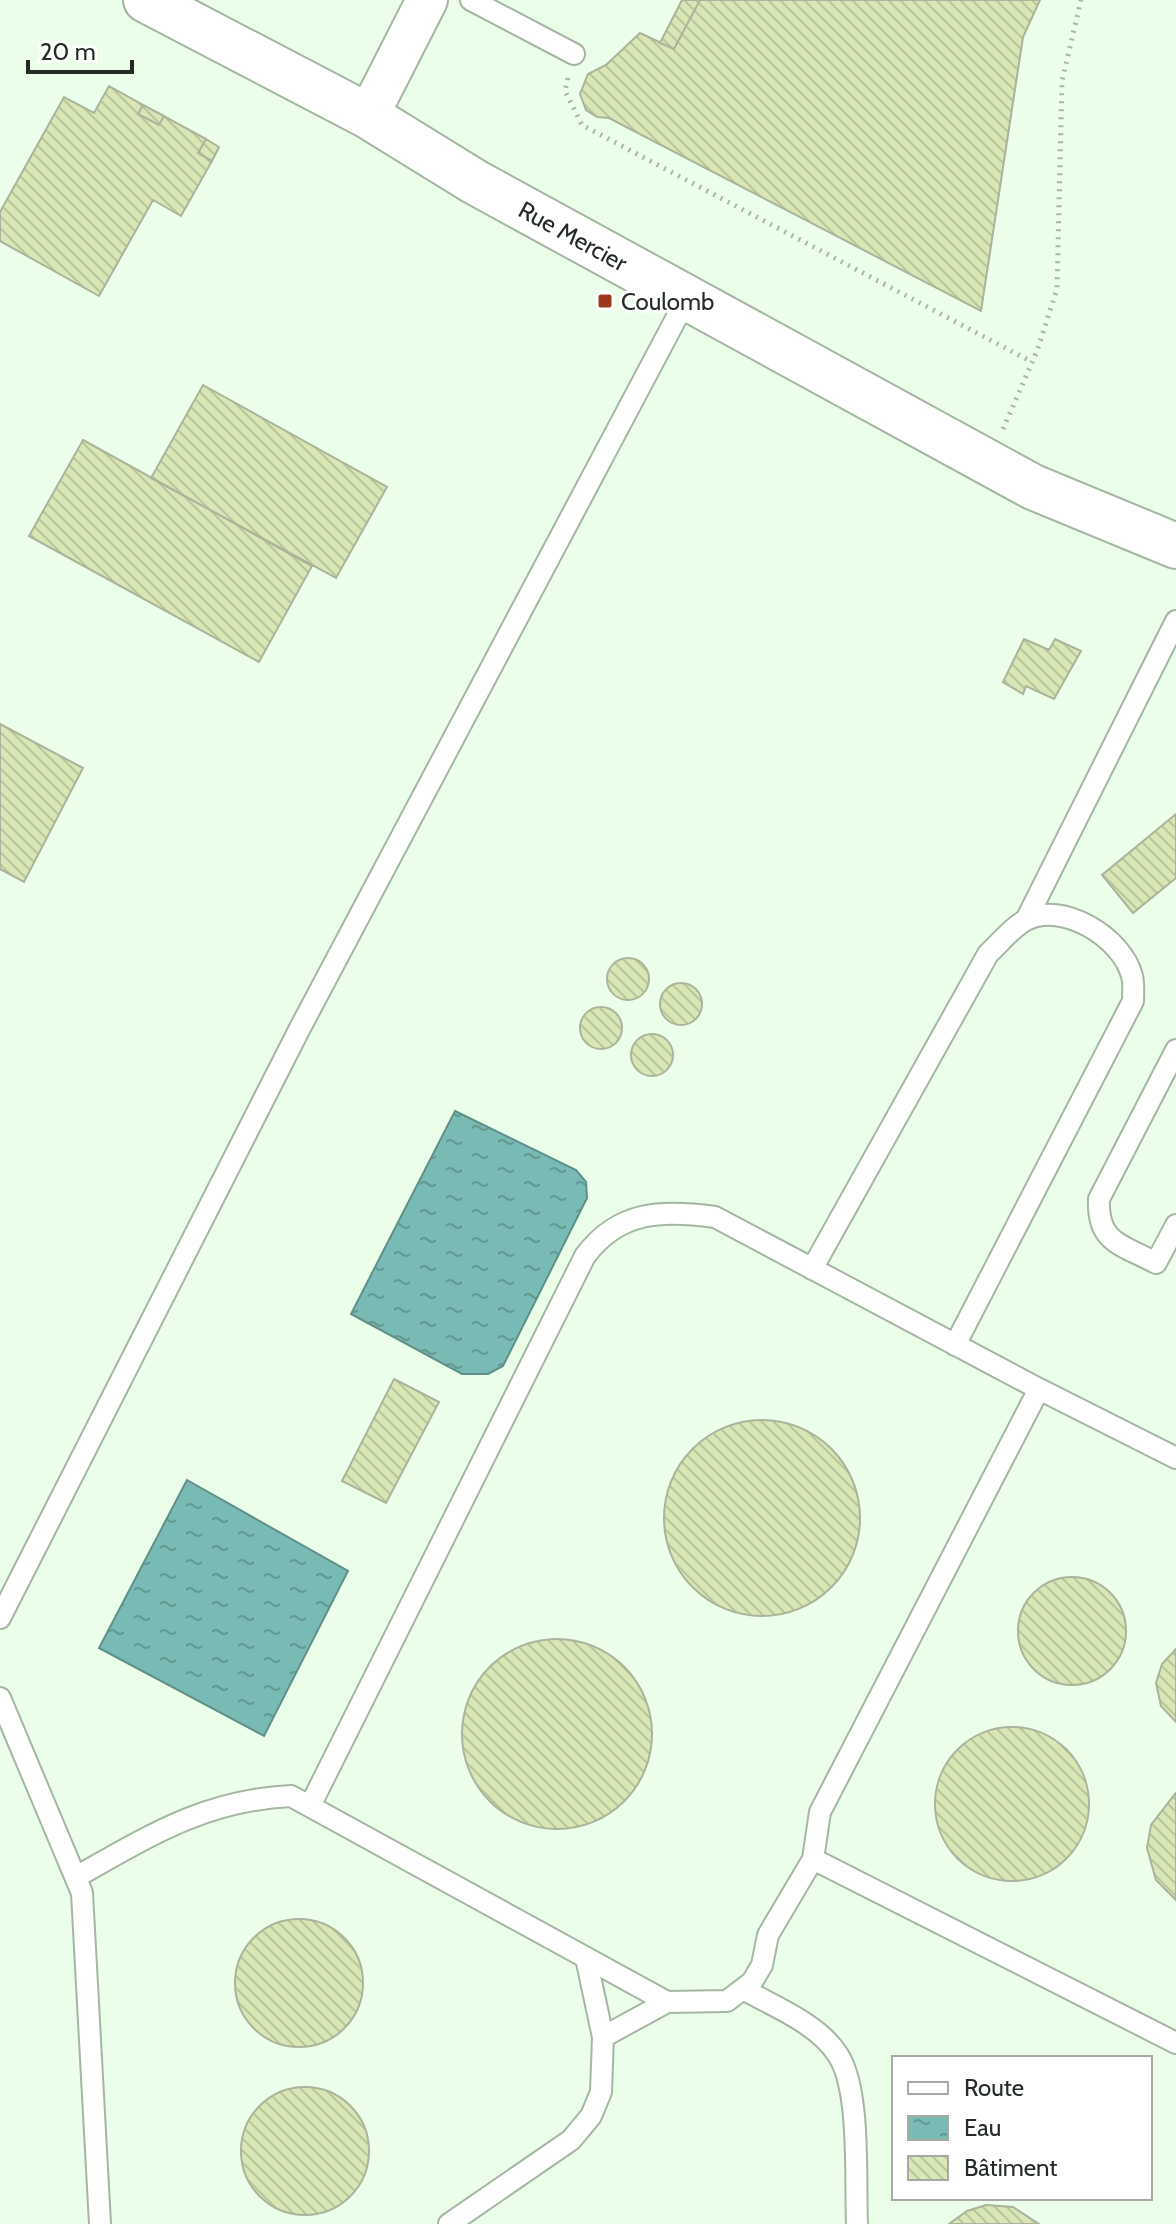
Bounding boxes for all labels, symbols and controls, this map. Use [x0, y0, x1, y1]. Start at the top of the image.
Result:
scale bar [28, 24, 132, 74]
text: 20 m [40, 37, 96, 66]
street label: Rue Mercier [514, 194, 633, 277]
place label: Coulomb [621, 287, 714, 316]
marker: Coulomb [596, 292, 614, 310]
legend [892, 2056, 1152, 2200]
text: Route [964, 2073, 1024, 2102]
text: Eau [964, 2113, 1001, 2142]
text: Bâtiment [964, 2153, 1057, 2182]

